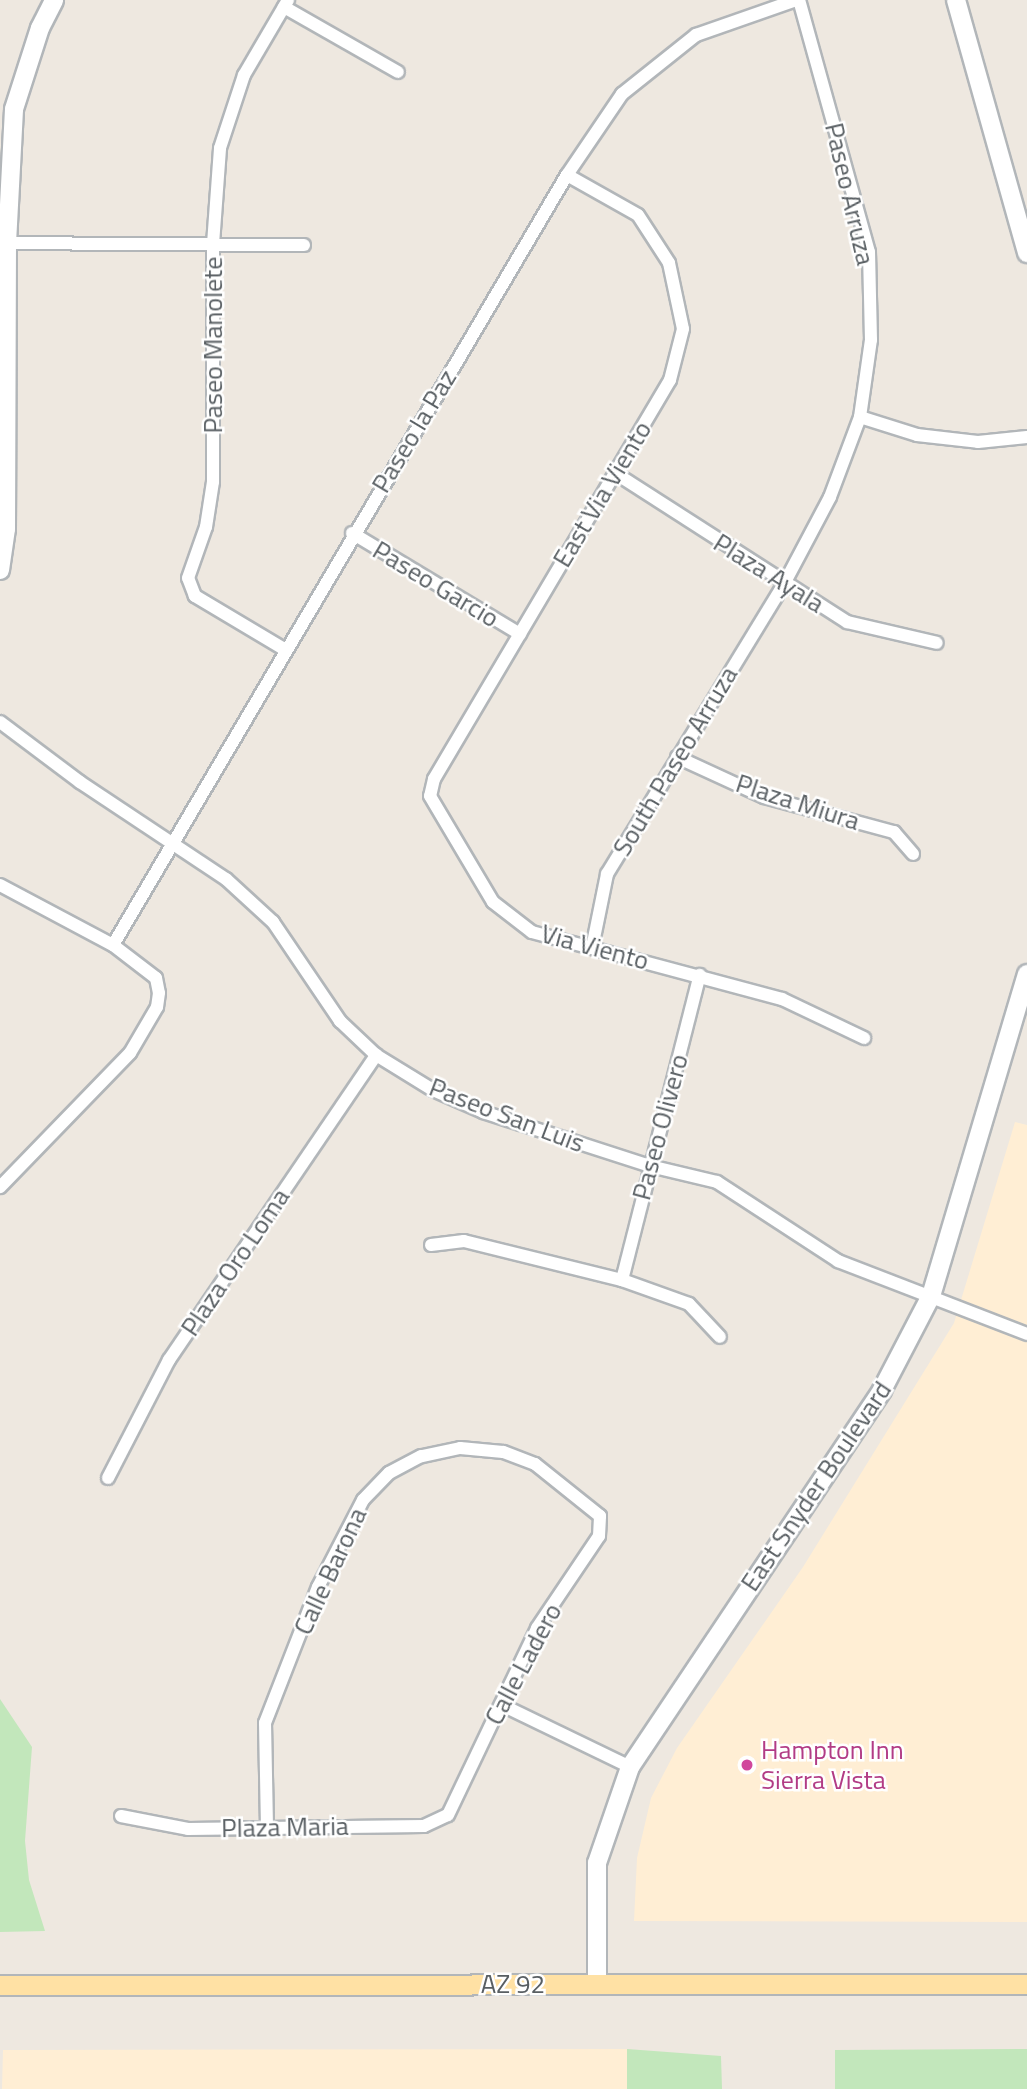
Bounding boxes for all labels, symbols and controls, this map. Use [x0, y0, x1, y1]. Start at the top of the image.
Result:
street label: Paseo Arruza [818, 120, 882, 268]
street label: Paseo Manolete [197, 257, 229, 433]
street label: Paseo la Paz [365, 364, 463, 498]
street label: East Via Viento [546, 415, 658, 573]
street label: Plaza Ayala [708, 527, 830, 619]
street label: Paseo Garcio [367, 534, 505, 634]
street label: South Paseo Arruza [606, 661, 744, 861]
street label: Plaza Miura [732, 767, 864, 837]
street label: Via Viento [538, 918, 652, 976]
street label: Paseo Olivero [626, 1051, 694, 1203]
street label: Paseo San Luis [425, 1071, 589, 1159]
street label: Plaza Oro Loma [174, 1182, 296, 1342]
street label: East Snyder Boulevard [734, 1375, 898, 1597]
street label: Calle Barona [287, 1503, 373, 1639]
street label: Calle Ladero [478, 1598, 568, 1730]
place label: Hampton Inn Sierra Vista [761, 1734, 904, 1796]
marker: Hampton Inn Sierra Vista [739, 1757, 755, 1773]
street label: Plaza Maria [221, 1810, 349, 1844]
street label: AZ 92 [481, 1968, 545, 2000]

